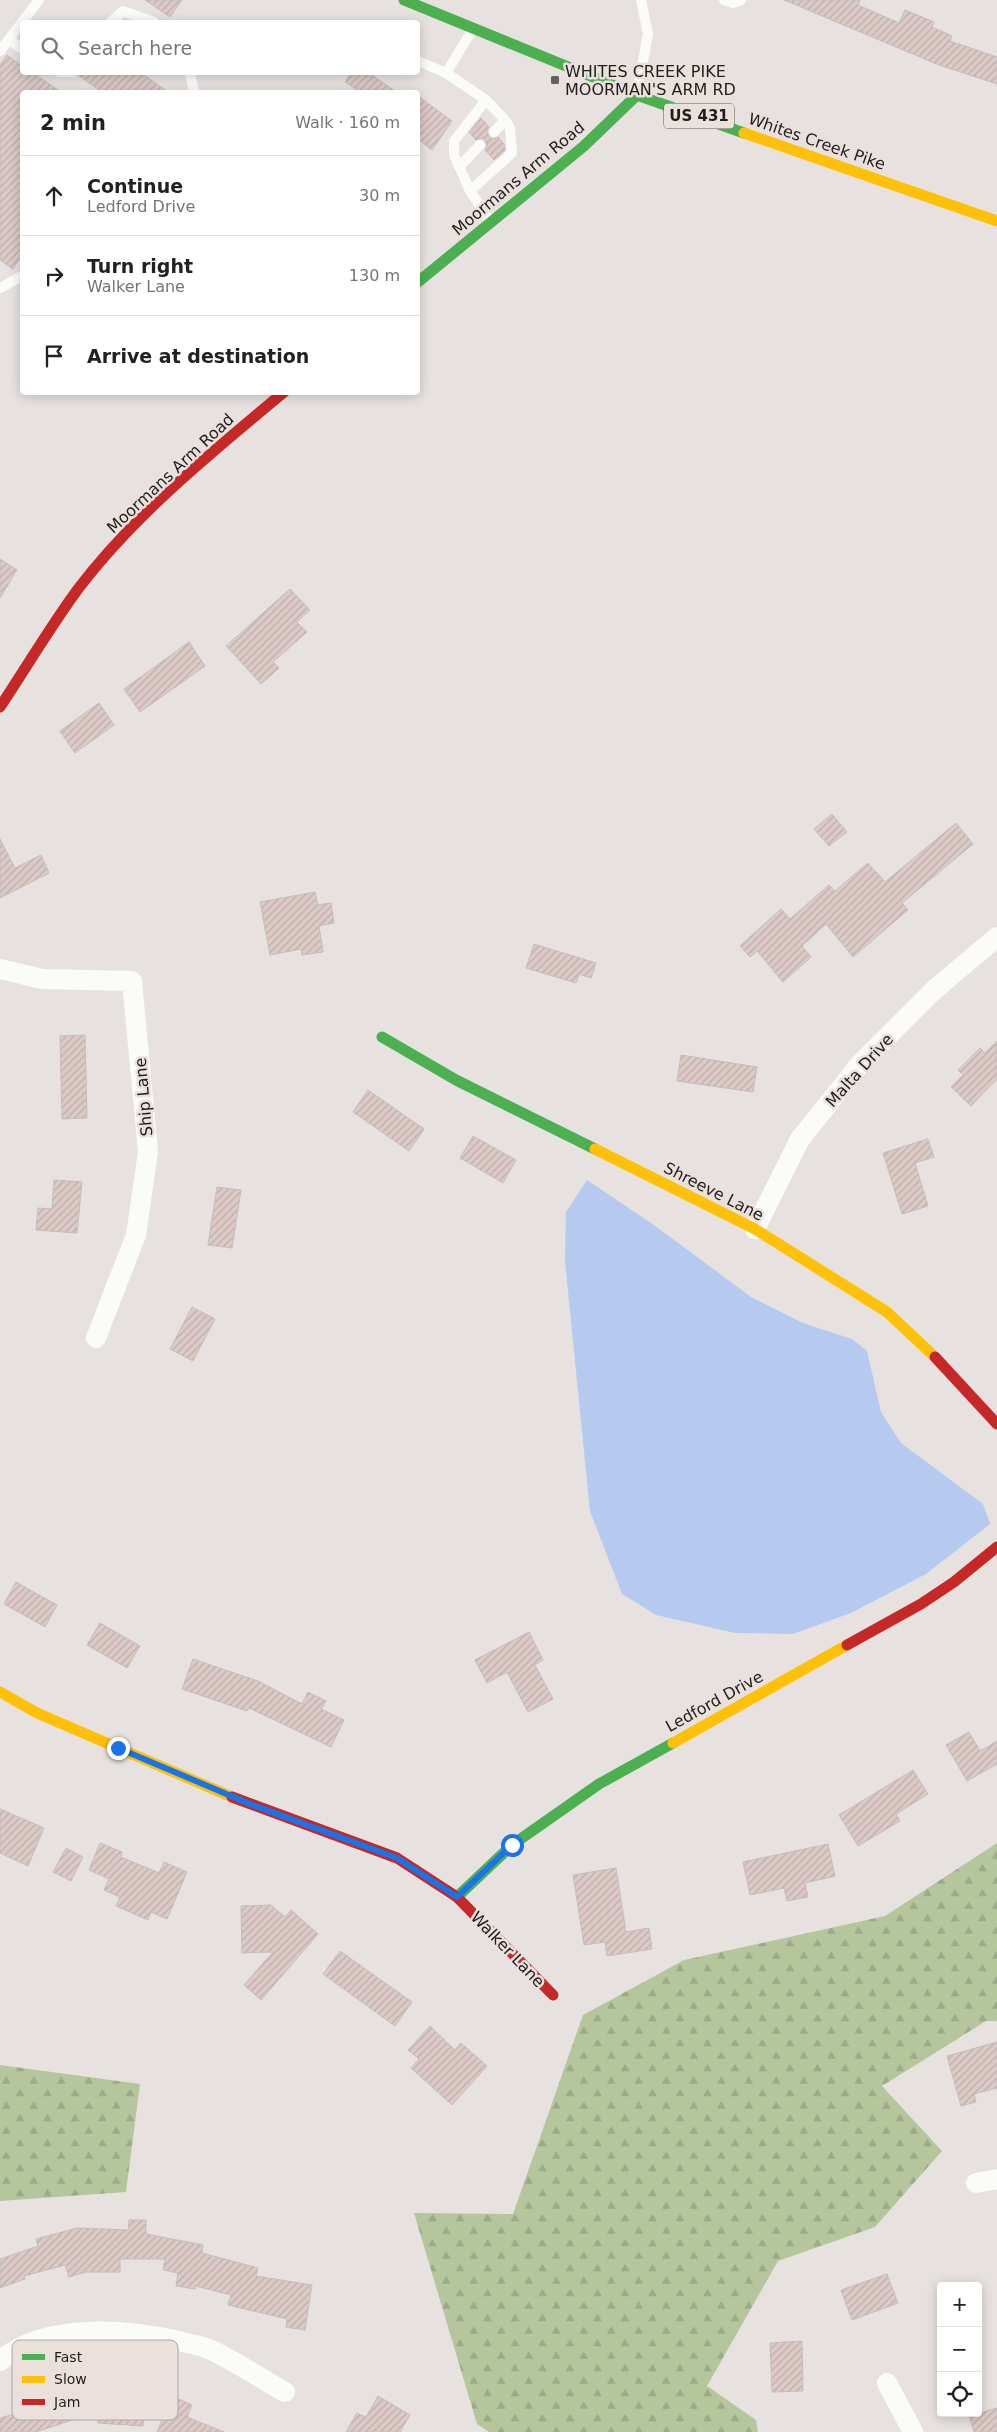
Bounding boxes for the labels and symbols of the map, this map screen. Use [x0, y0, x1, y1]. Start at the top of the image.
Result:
place label: WHITES CREEK PIKE MOORMAN'S ARM RD [565, 62, 736, 99]
marker: WHITES CREEK PIKE MOORMAN'S ARM RD [549, 74, 561, 86]
road number: US 431 [664, 104, 734, 128]
street label: Whites Creek Pike [746, 109, 888, 174]
street label: Moormans Arm Road [448, 118, 588, 239]
street label: Moormans Arm Road [103, 410, 238, 537]
street label: Malta Drive [822, 1030, 897, 1111]
street label: Ship Lane [131, 1057, 156, 1137]
street label: Shreeve Lane [661, 1158, 767, 1225]
street label: Ledford Drive [662, 1667, 766, 1736]
route end [107, 1737, 130, 1760]
route start [501, 1834, 524, 1857]
street label: Walker Lane [467, 1908, 548, 1991]
legend [12, 2340, 178, 2420]
text: Fast [54, 2349, 83, 2365]
text: Slow [54, 2371, 87, 2387]
text: Jam [53, 2394, 80, 2410]

